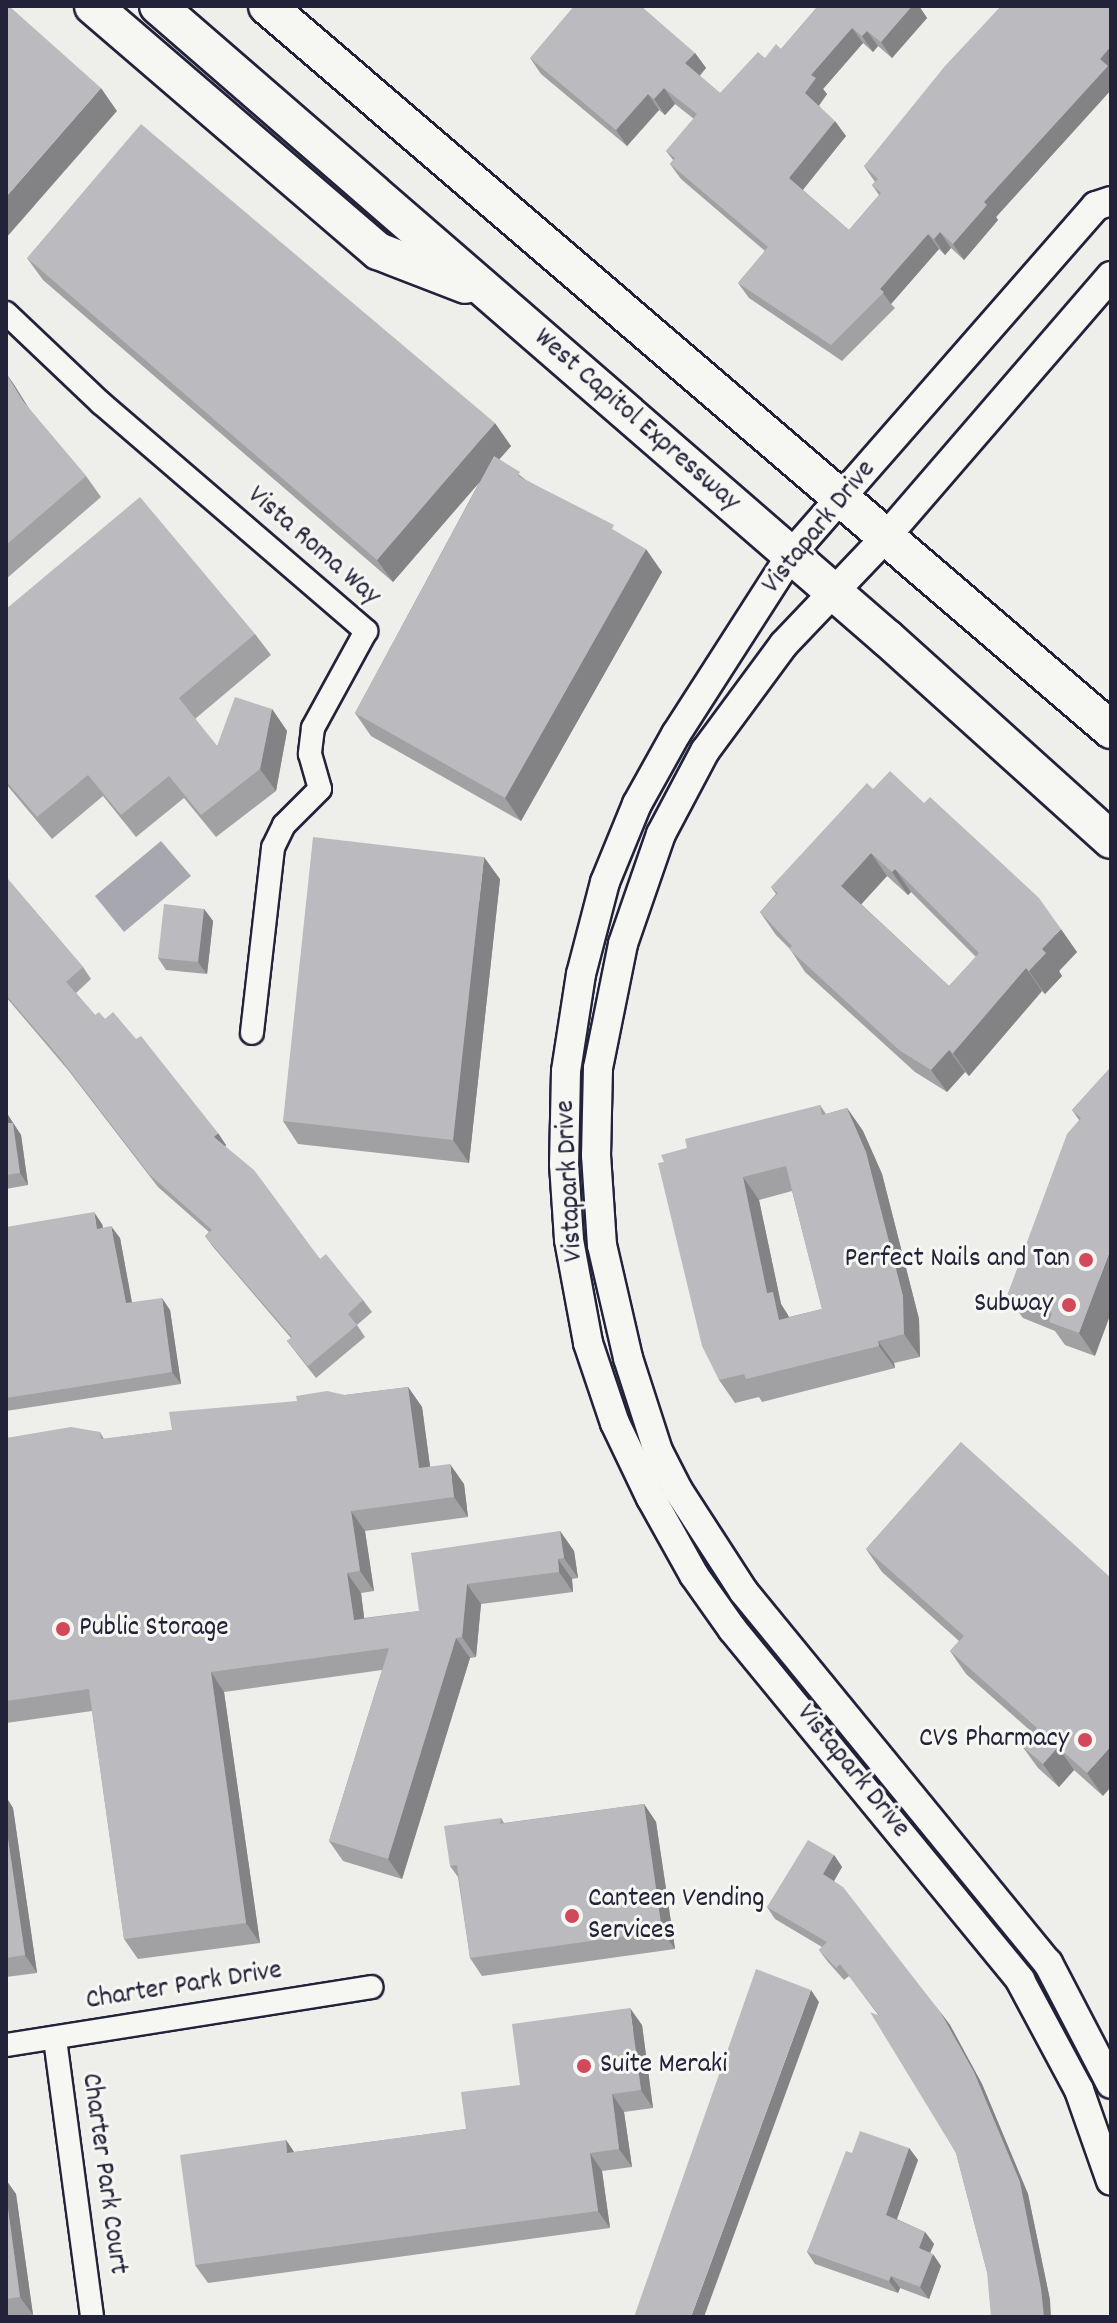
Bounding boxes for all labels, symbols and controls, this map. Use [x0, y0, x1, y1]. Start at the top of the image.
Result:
street label: West Capitol Expressway [526, 322, 746, 520]
street label: Vistapark Drive [756, 454, 884, 602]
street label: Vista Roma Way [239, 480, 387, 614]
street label: Vistapark Drive [550, 1099, 592, 1263]
place label: Perfect Nails and Tan [845, 1243, 1070, 1277]
marker: Perfect Nails and Tan [1077, 1251, 1095, 1269]
place label: Subway [974, 1288, 1053, 1322]
marker: Subway [1060, 1296, 1078, 1314]
place label: Public Storage [79, 1612, 229, 1646]
marker: Public Storage [54, 1620, 72, 1638]
street label: Vistapark Drive [788, 1698, 916, 1846]
place label: CVS Pharmacy [919, 1723, 1069, 1757]
marker: CVS Pharmacy [1076, 1731, 1094, 1749]
place label: Canteen Vending Services [588, 1883, 764, 1949]
marker: Canteen Vending Services [563, 1907, 581, 1925]
street label: Charter Park Drive [84, 1955, 284, 2019]
place label: Suite Meraki [600, 2049, 727, 2083]
marker: Suite Meraki [575, 2057, 593, 2075]
street label: Charter Park Court [72, 2071, 134, 2277]

